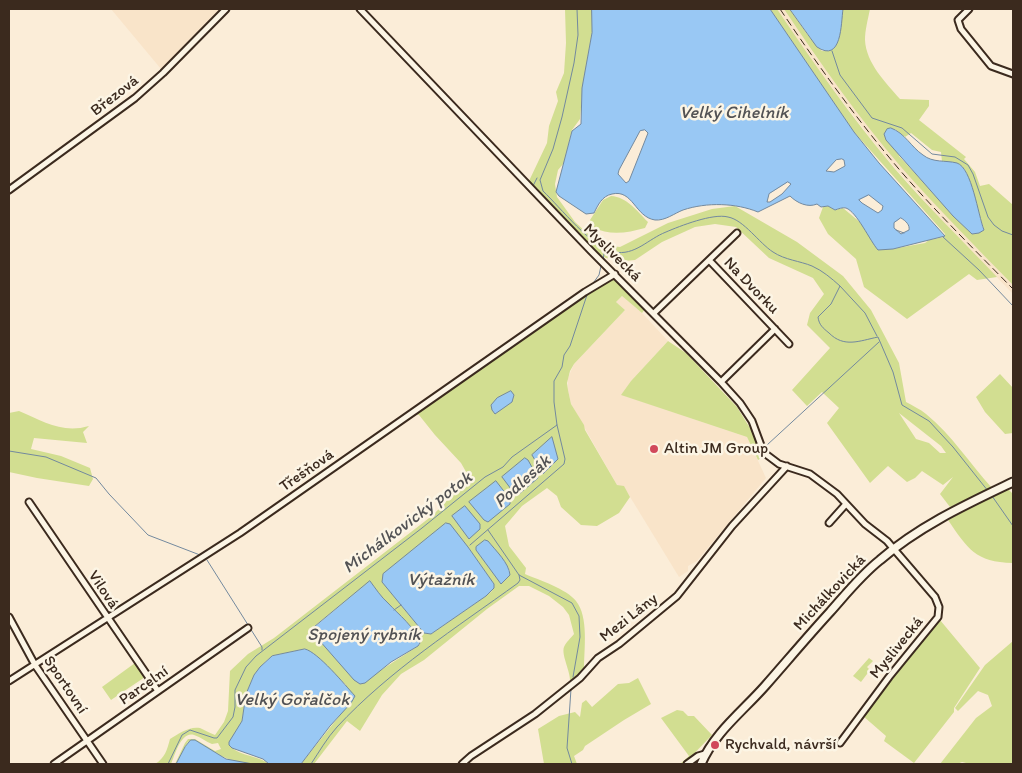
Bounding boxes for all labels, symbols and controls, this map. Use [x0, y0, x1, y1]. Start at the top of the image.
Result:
street label: Březová [87, 71, 143, 121]
water label: Velký Cihelník [680, 102, 788, 124]
street label: Myslivecká [579, 220, 645, 286]
street label: Na Dvorku [719, 253, 783, 319]
place label: Altin JM Group [664, 439, 768, 459]
marker: Altin JM Group [648, 443, 660, 455]
street label: Třešňová [276, 445, 338, 497]
water label: Podlesák [490, 451, 556, 513]
water label: Michálkovický potok [339, 467, 477, 579]
street label: Michálkovická [790, 551, 870, 635]
street label: Vilová [83, 567, 123, 613]
water label: Výtažník [408, 569, 474, 591]
street label: Mezi Lány [596, 589, 662, 647]
street label: Myslivecká [866, 613, 928, 683]
water label: Spojený rybník [307, 624, 421, 646]
street label: Sportovní [39, 652, 91, 718]
street label: Parcelní [116, 662, 172, 710]
water label: Velký Gořalčok [235, 689, 349, 711]
place label: Rychvald, návrší [725, 735, 836, 755]
marker: Rychvald, návrší [709, 739, 721, 751]

